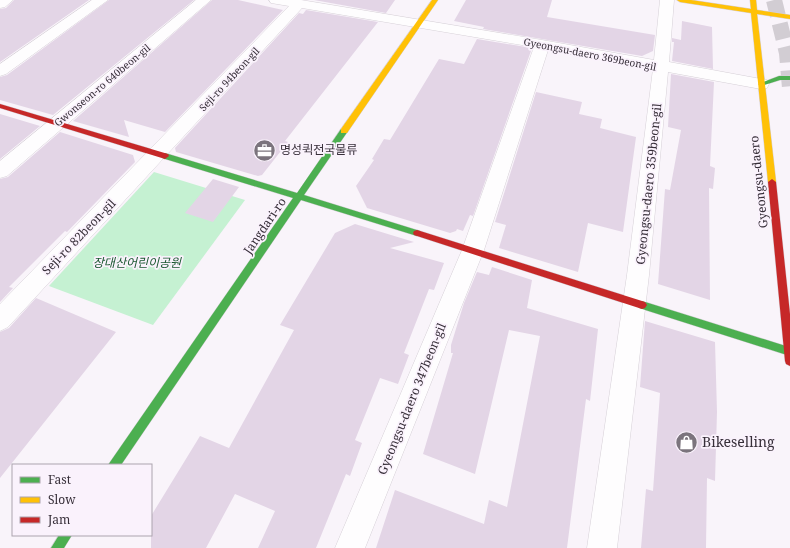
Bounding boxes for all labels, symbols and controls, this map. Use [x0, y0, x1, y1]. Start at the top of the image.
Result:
street label: Gyeongsu-daero 369beon-gil [522, 34, 658, 74]
street label: Gwonseon-ro 640beon-gil [51, 41, 153, 129]
street label: Seji-ro 94beon-gil [196, 44, 262, 114]
street label: Gyeongsu-daero 359beon-gil [632, 102, 665, 265]
street label: Gyeongsu-daero [745, 135, 772, 229]
office icon: 명성퀵전국물류 [252, 137, 278, 163]
place label: 명성퀵전국물류 [280, 141, 357, 158]
street label: Jangdari-ro [239, 194, 290, 258]
street label: Seji-ro 82beon-gil [38, 195, 119, 278]
park label: 장대산어린이공원 [93, 254, 182, 271]
street label: Gyeongsu-daero 347beon-gil [373, 320, 450, 477]
shop icon: Bikeselling [673, 429, 699, 455]
place label: Bikeselling [702, 432, 775, 451]
legend [12, 464, 152, 536]
text: Fast [48, 471, 71, 488]
text: Slow [48, 491, 76, 508]
text: Jam [47, 511, 70, 528]

